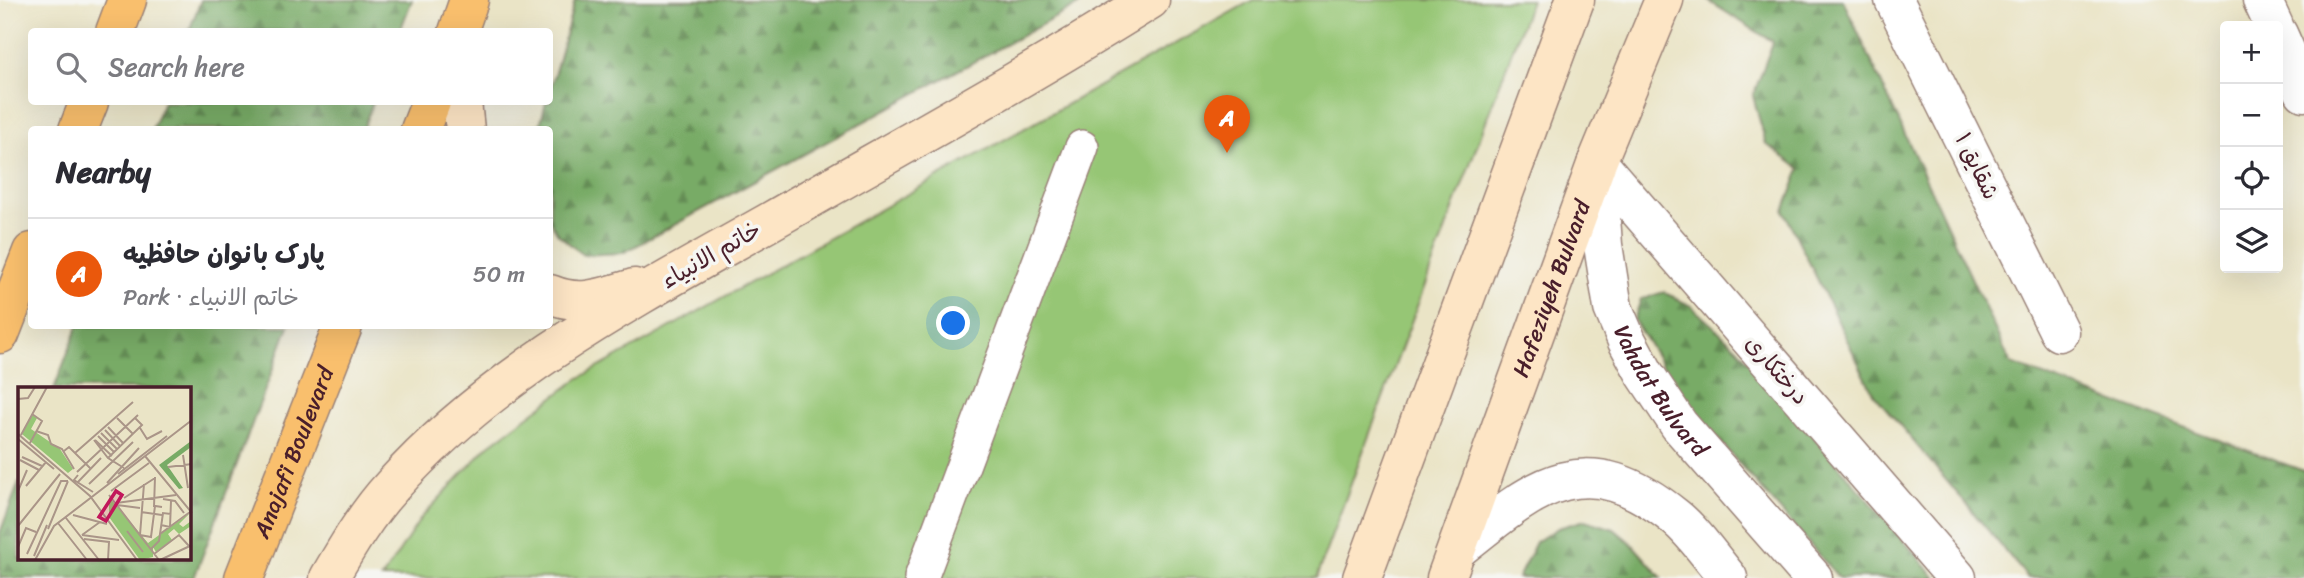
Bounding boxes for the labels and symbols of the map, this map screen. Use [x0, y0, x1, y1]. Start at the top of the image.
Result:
pin: A [1204, 95, 1250, 153]
street label: شقایق ۱ [1943, 125, 2011, 207]
street label: Hafeziyeh Bulvard [1500, 192, 1603, 383]
street label: خاتم الانبیاء [653, 210, 769, 300]
your location [936, 306, 970, 340]
street label: Vahdat Bulvard [1602, 318, 1720, 468]
street label: درختکاری [1734, 325, 1820, 415]
street label: Anajafi Boulevard [241, 359, 346, 545]
inset map [18, 387, 191, 560]

